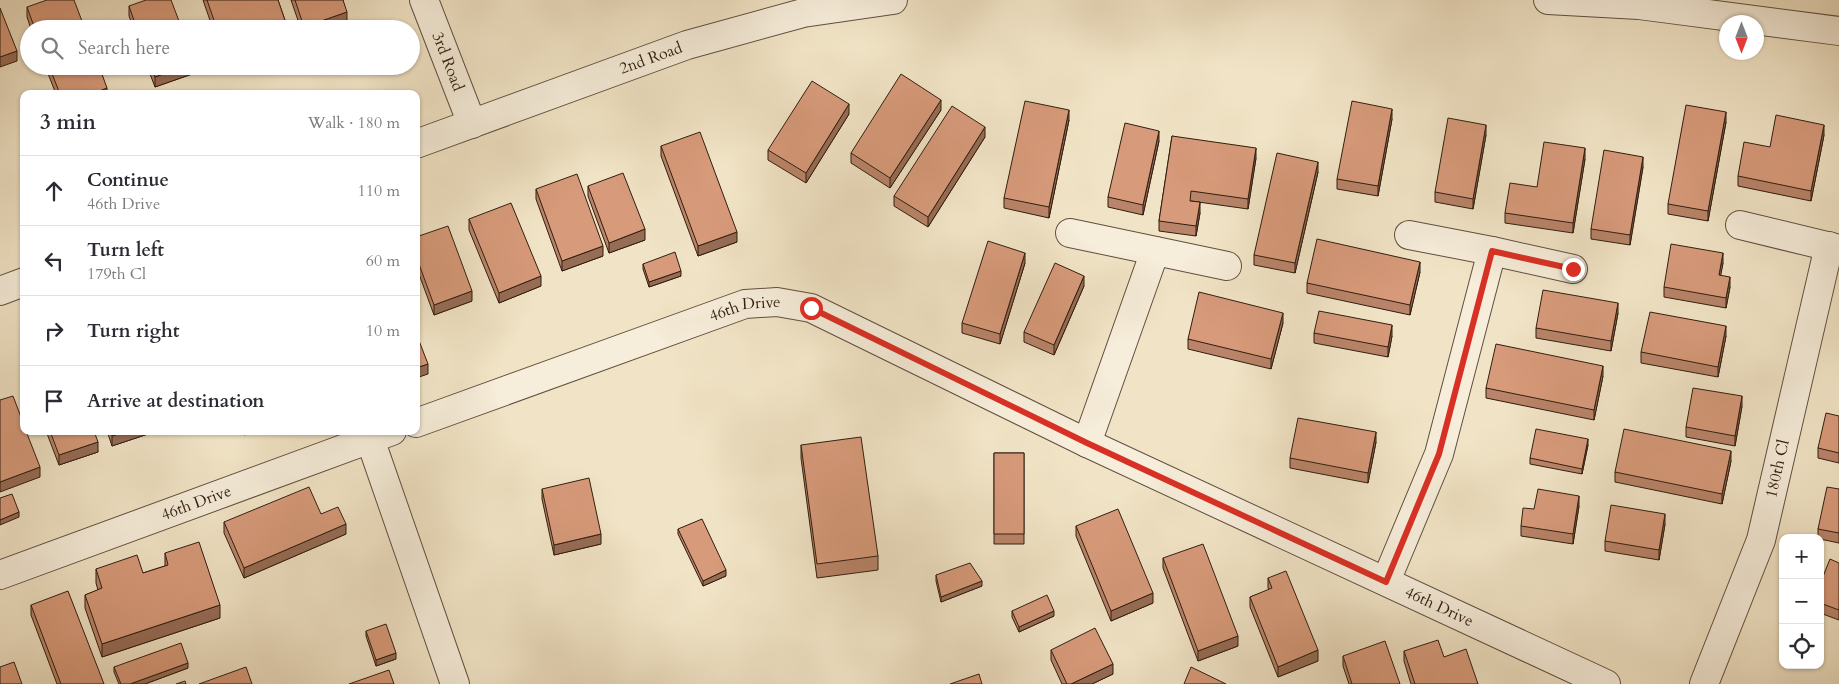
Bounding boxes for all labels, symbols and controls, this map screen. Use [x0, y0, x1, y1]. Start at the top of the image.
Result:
north arrow [1719, 15, 1764, 60]
search box [20, 20, 420, 75]
street label: 3rd Road [426, 29, 469, 95]
icon: search [38, 34, 66, 62]
text: Search here [78, 35, 170, 61]
street label: 2nd Road [616, 37, 686, 80]
text: 3 min [40, 108, 96, 137]
text: Walk · 180 m [308, 112, 400, 134]
text: Continue [87, 167, 169, 193]
icon: ahead [40, 177, 68, 205]
text: 110 m [358, 180, 400, 202]
text: 46th Drive [87, 193, 160, 215]
text: Turn left [87, 237, 164, 263]
icon: left [40, 247, 68, 275]
text: 60 m [366, 250, 400, 272]
route end [1562, 258, 1585, 281]
text: 179th Cl [87, 263, 146, 285]
street label: 46th Drive [706, 291, 783, 327]
route start [800, 297, 823, 320]
icon: right [40, 317, 68, 345]
text: Turn right [87, 318, 179, 344]
text: 10 m [366, 320, 400, 342]
icon: arrive [40, 387, 68, 415]
text: Arrive at destination [87, 388, 264, 414]
street label: 180th Cl [1760, 438, 1795, 500]
street label: 46th Drive [158, 480, 234, 526]
map controls [1779, 534, 1824, 669]
button: + [1779, 534, 1824, 579]
button: − [1779, 579, 1824, 624]
street label: 46th Drive [1401, 581, 1477, 632]
button: locate [1779, 624, 1824, 669]

